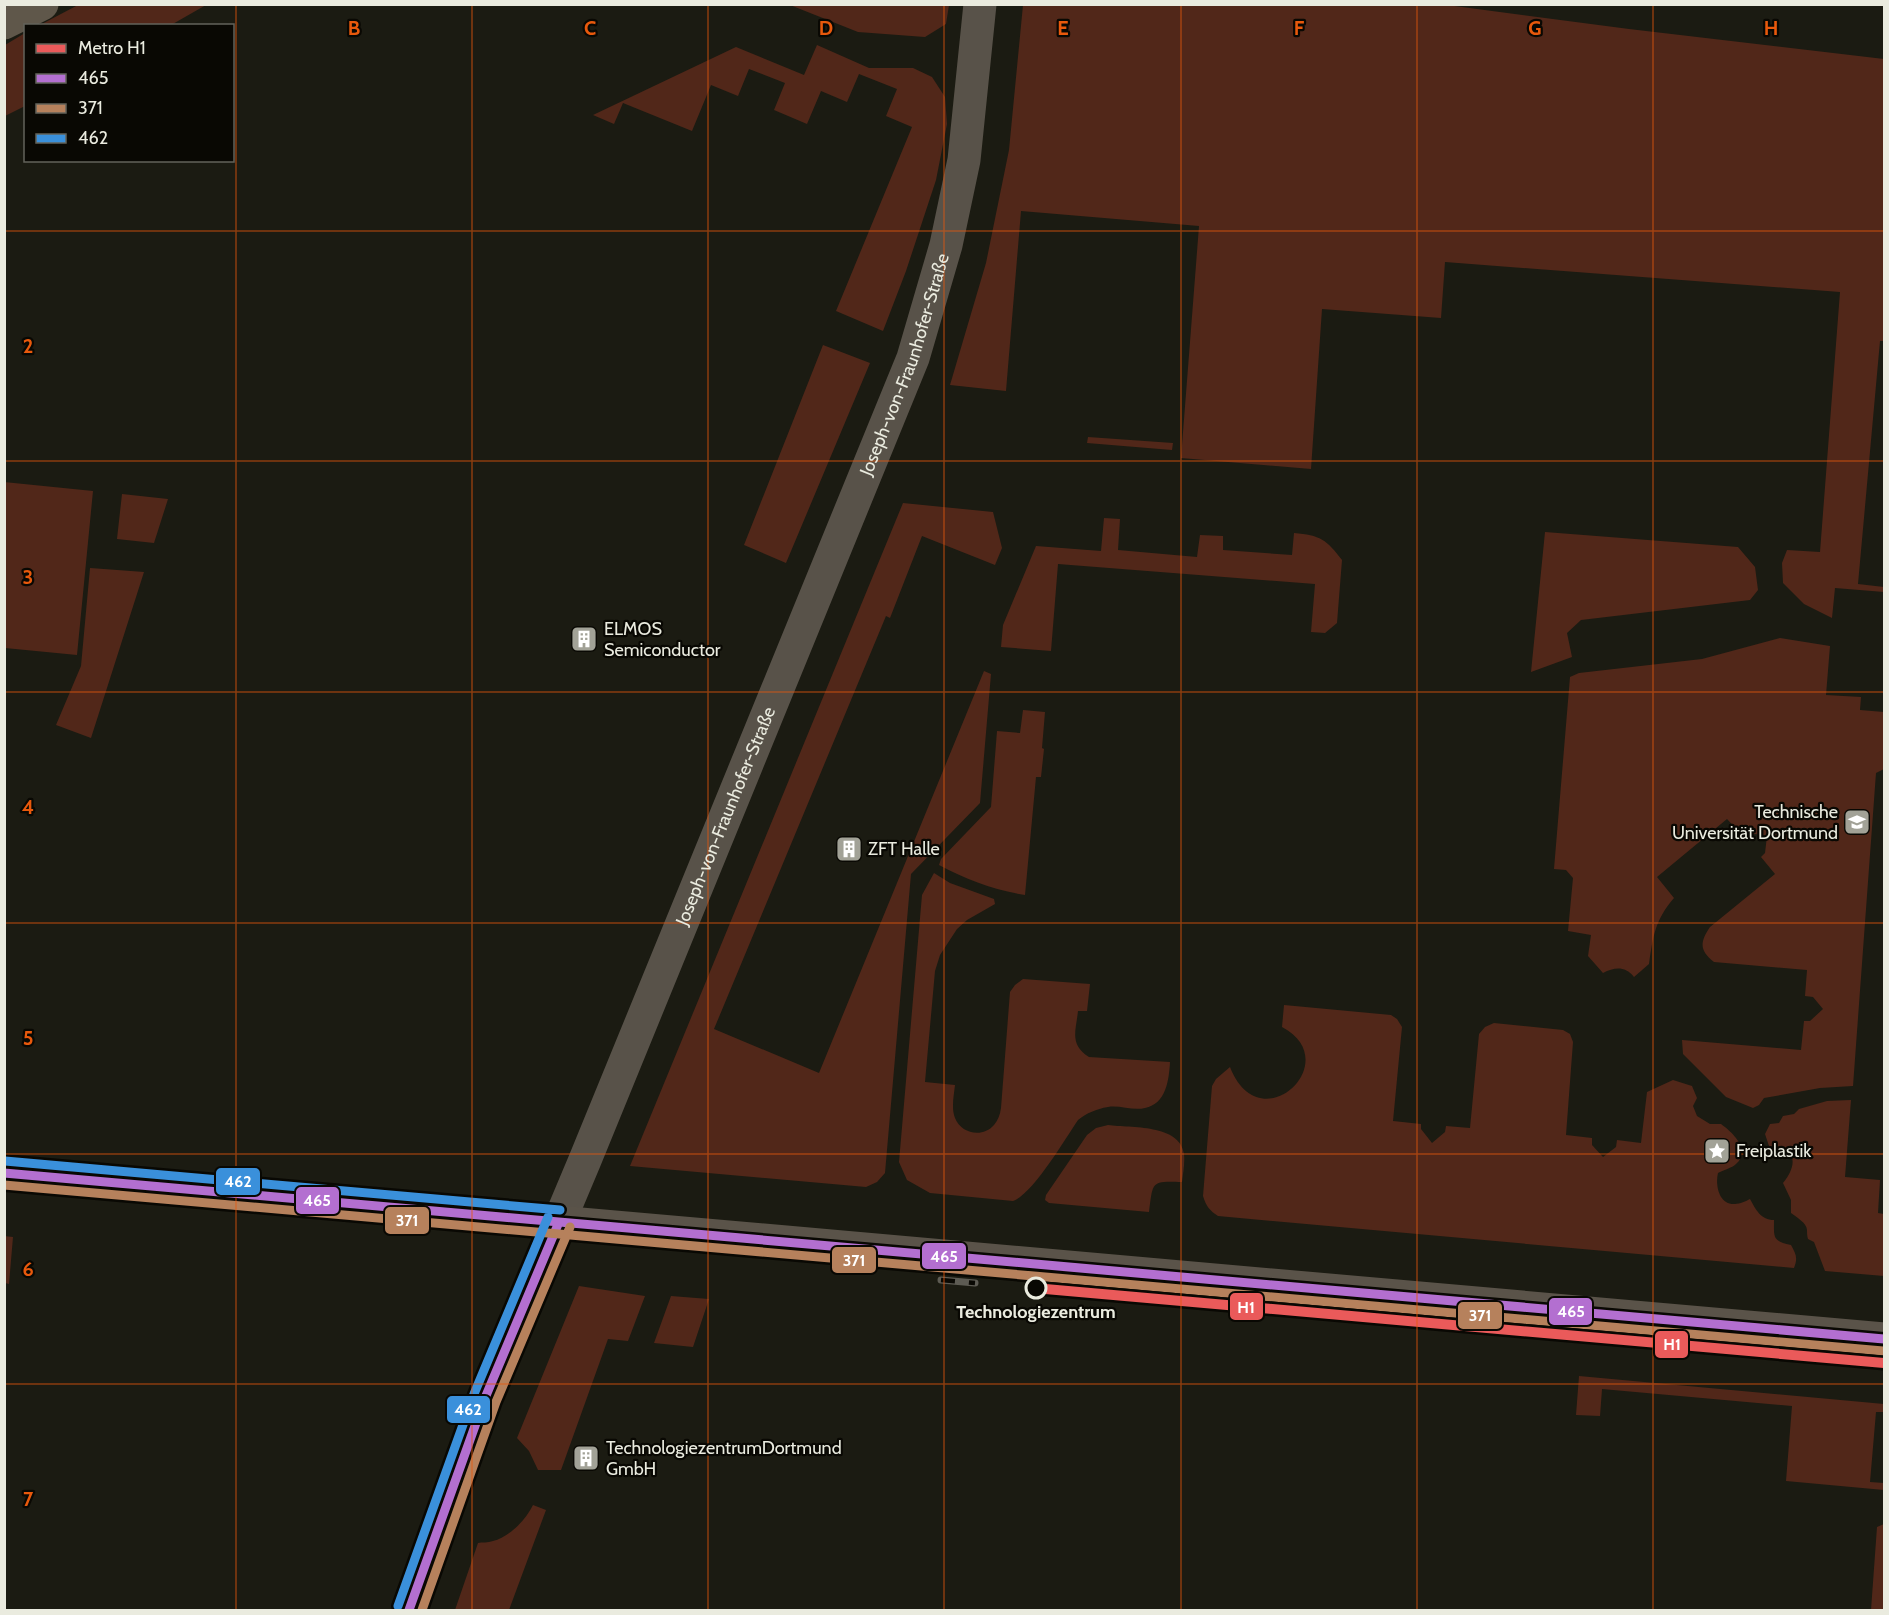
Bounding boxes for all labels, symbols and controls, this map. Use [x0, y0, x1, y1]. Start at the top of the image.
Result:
text: B [348, 16, 360, 40]
text: C [584, 16, 596, 40]
text: D [819, 16, 833, 40]
text: E [1057, 16, 1069, 40]
text: F [1294, 16, 1305, 40]
text: G [1528, 16, 1542, 40]
text: H [1764, 16, 1778, 40]
legend [24, 24, 234, 162]
text: Metro H1 [78, 37, 146, 59]
text: 465 [78, 67, 108, 89]
text: 371 [78, 97, 103, 119]
text: 462 [78, 127, 108, 149]
street label: Joseph-von-Fraunhofer-Straße [855, 251, 954, 480]
text: 2 [23, 334, 33, 358]
text: 3 [23, 565, 33, 589]
place label: ELMOS Semiconductor [604, 618, 721, 661]
building icon: ELMOS Semiconductor [569, 624, 599, 654]
street label: Joseph-von-Fraunhofer-Straße [671, 703, 780, 930]
text: 4 [22, 795, 34, 819]
place label: Technische Universität Dortmund [1672, 801, 1838, 844]
school or university icon: Technische Universität Dortmund [1842, 807, 1872, 837]
building icon: ZFT Halle [834, 834, 864, 864]
place label: ZFT Halle [868, 838, 940, 860]
text: 5 [23, 1026, 33, 1050]
place icon: Freiplastik [1702, 1136, 1732, 1166]
place label: Freiplastik [1736, 1140, 1812, 1162]
line badge: 462 [215, 1167, 261, 1196]
text: 462 [224, 1172, 252, 1191]
line badge: 465 [295, 1186, 340, 1215]
text: 465 [303, 1191, 331, 1210]
line badge: 371 [384, 1206, 430, 1235]
text: 371 [396, 1211, 418, 1230]
line badge: 465 [921, 1242, 967, 1270]
line badge: 371 [831, 1246, 877, 1274]
text: 465 [930, 1247, 958, 1266]
text: 371 [843, 1251, 865, 1270]
text: 6 [22, 1257, 34, 1281]
marker: Technologiezentrum [1025, 1277, 1047, 1299]
line badge: H1 [1229, 1292, 1264, 1321]
line badge: 465 [1548, 1297, 1593, 1326]
text: H1 [1237, 1298, 1255, 1317]
place label: Technologiezentrum [956, 1301, 1116, 1323]
line badge: 371 [1457, 1301, 1503, 1330]
text: 465 [1557, 1302, 1585, 1321]
text: 371 [1469, 1306, 1491, 1325]
line badge: H1 [1654, 1330, 1689, 1359]
text: H1 [1663, 1335, 1681, 1354]
line badge: 462 [446, 1395, 491, 1424]
text: 462 [454, 1400, 482, 1419]
place label: TechnologiezentrumDortmund GmbH [606, 1437, 842, 1480]
building icon: TechnologiezentrumDortmund GmbH [571, 1443, 601, 1473]
text: 7 [23, 1487, 34, 1511]

